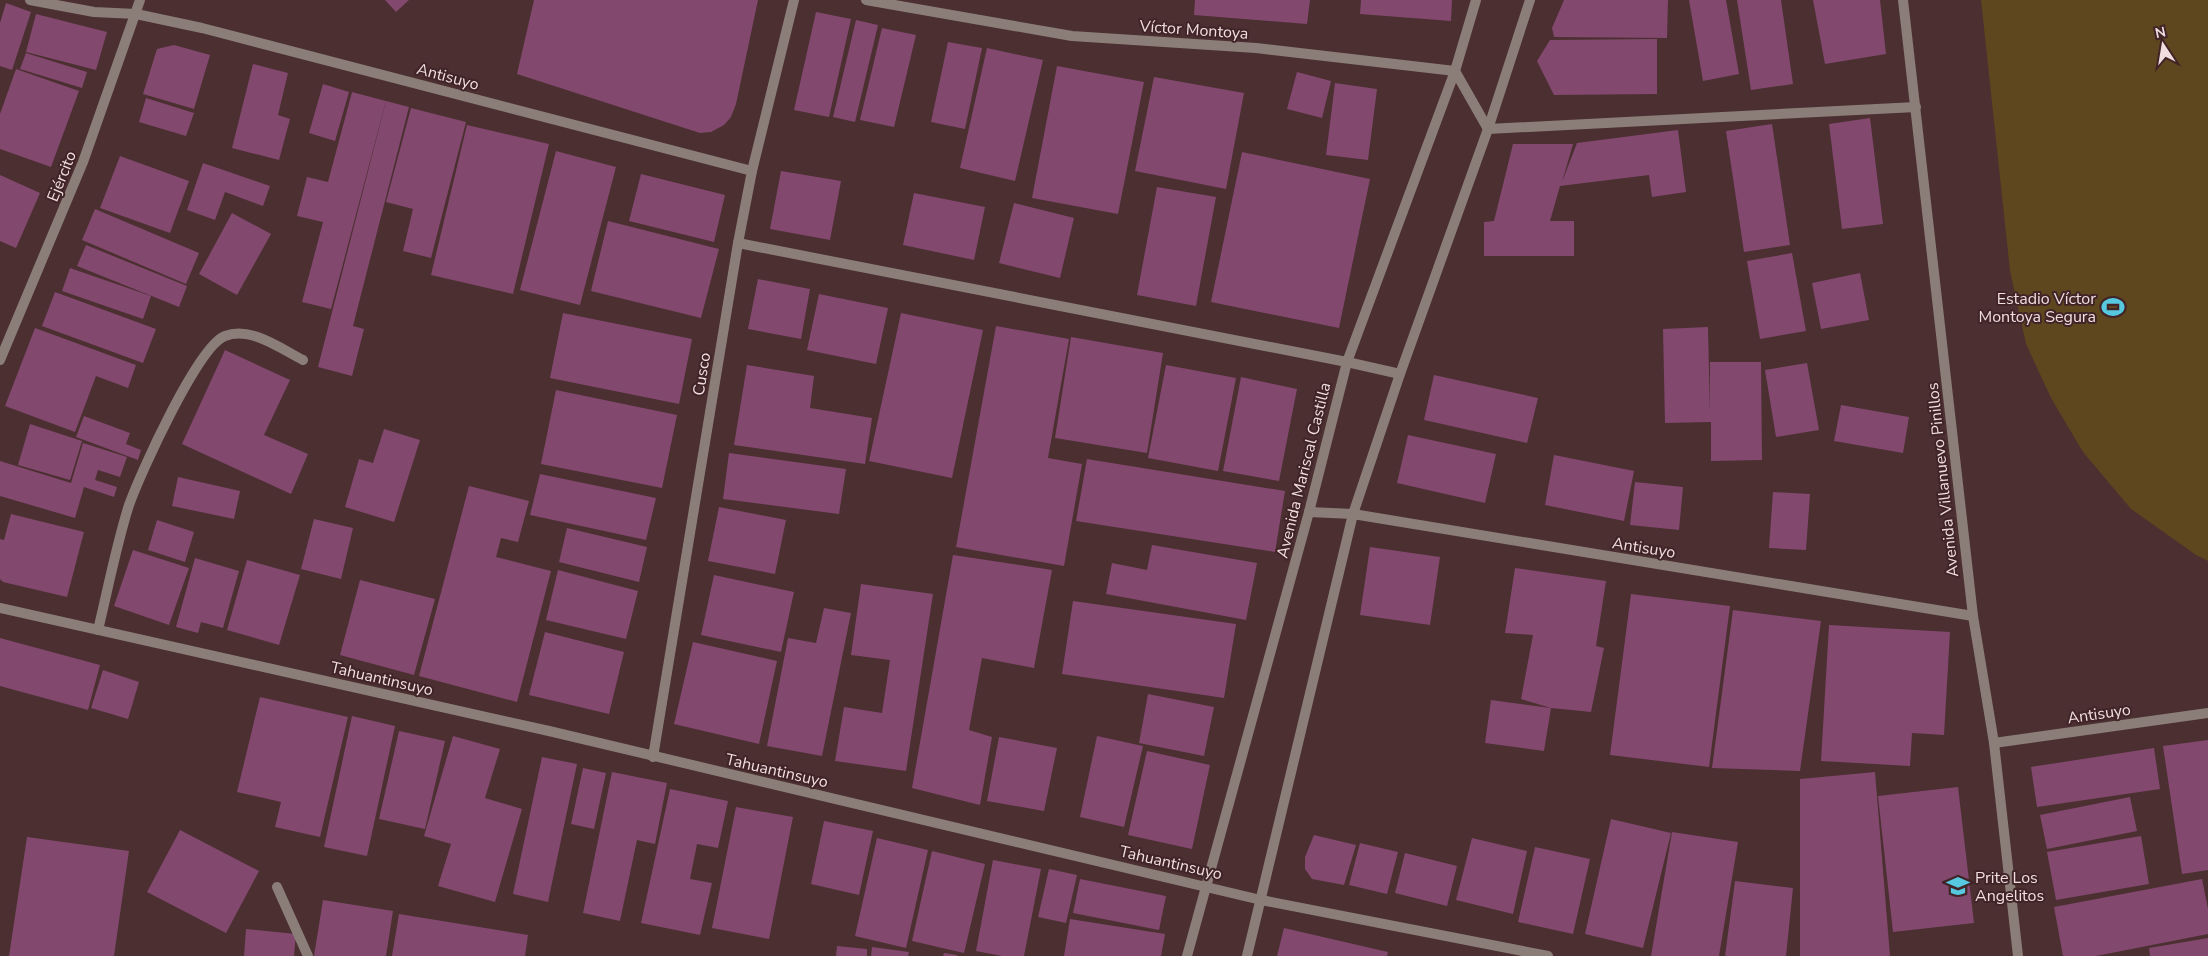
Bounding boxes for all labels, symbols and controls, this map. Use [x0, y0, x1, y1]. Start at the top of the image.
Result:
street label: Víctor Montoya [1138, 15, 1249, 45]
north arrow [2138, 20, 2188, 70]
text: N [2153, 22, 2168, 43]
street label: Antisuyo [414, 58, 481, 96]
street label: Ejército [42, 148, 82, 205]
place label: Estadio Víctor Montoya Segura [1979, 288, 2096, 328]
sports icon: Estadio Víctor Montoya Segura [2100, 294, 2126, 320]
street label: Cusco [688, 351, 716, 397]
street label: Avenida Mariscal Castilla [1271, 380, 1336, 560]
street label: Avenida Villanuevo Pinillos [1922, 382, 1964, 578]
street label: Antisuyo [1611, 532, 1677, 564]
street label: Tahuantinsuyo [328, 656, 435, 701]
street label: Antisuyo [2066, 699, 2132, 729]
street label: Tahuantinsuyo [723, 748, 830, 793]
street label: Tahuantinsuyo [1117, 840, 1224, 885]
place label: Prite Los Angelitos [1975, 867, 2044, 907]
school or university icon: Prite Los Angelitos [1945, 873, 1971, 899]

